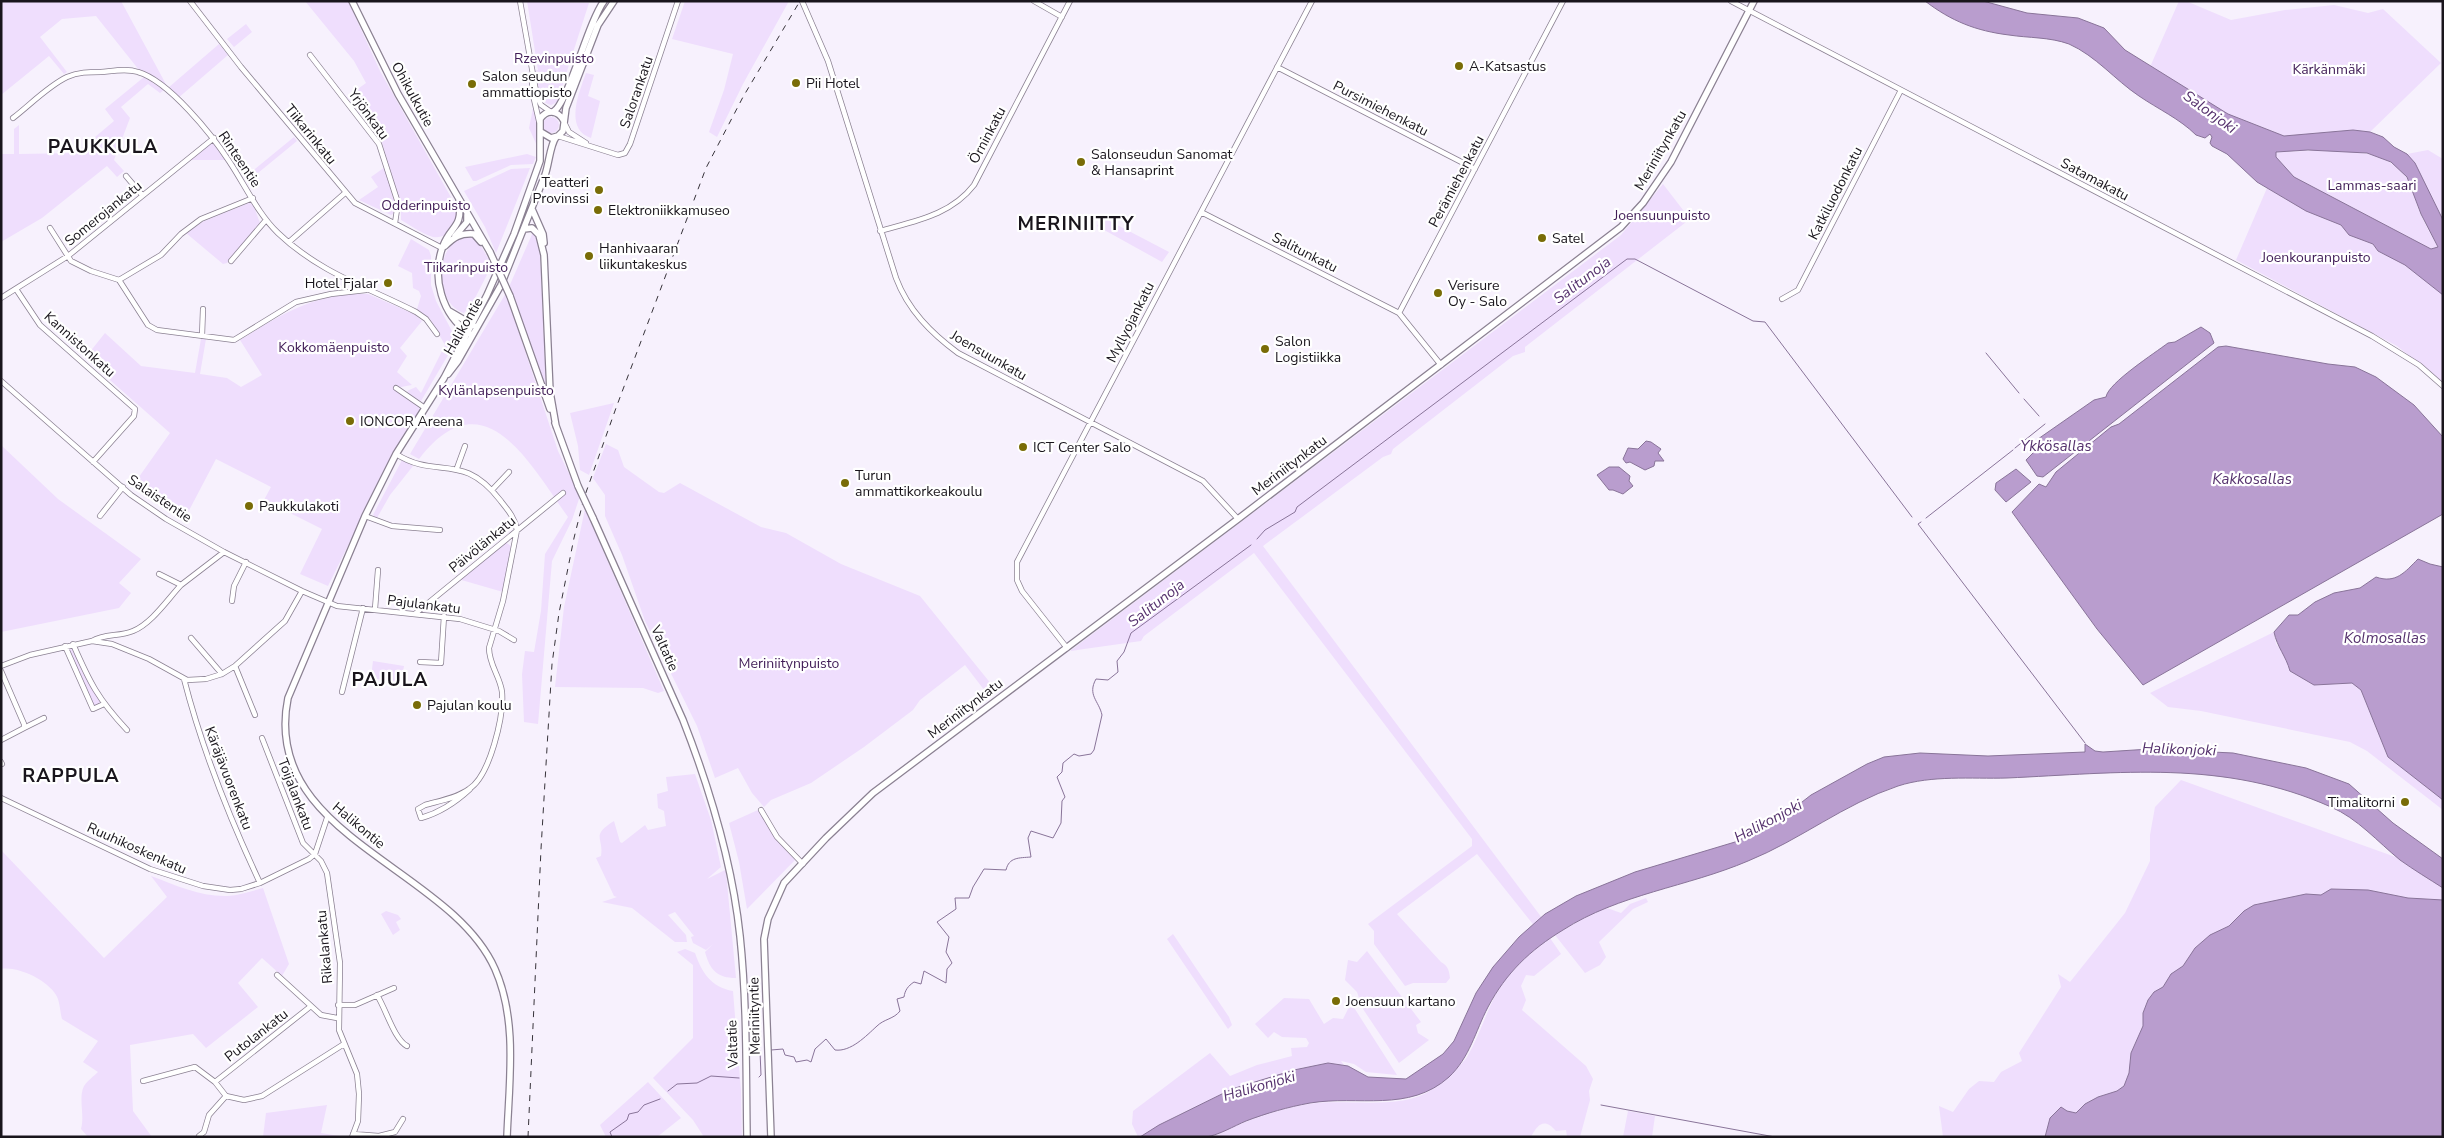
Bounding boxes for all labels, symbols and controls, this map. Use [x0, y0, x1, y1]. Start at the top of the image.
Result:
park label: Rzevinpuisto [514, 49, 594, 68]
street label: Salorankatu [615, 53, 658, 131]
place label: A-Katsastus [1469, 57, 1547, 76]
street label: Ohikulkutie [387, 58, 438, 130]
marker: A-Katsastus [1453, 60, 1465, 72]
park label: Kärkänmäki [2292, 60, 2366, 79]
place label: Salon seudun ammattiopisto [482, 67, 572, 102]
place label: Pii Hotel [806, 74, 861, 93]
street label: Pursimiehenkatu [1330, 76, 1432, 141]
marker: Pii Hotel [790, 77, 802, 89]
marker: Salon seudun ammattiopisto [466, 78, 478, 90]
street label: Yrjönkatu [343, 84, 393, 144]
water label: Salonjoki [2179, 86, 2241, 138]
street label: Tiikarinkatu [280, 100, 341, 169]
street label: Örninkatu [964, 103, 1010, 167]
street label: Meriniitynkatu [1630, 107, 1691, 194]
street label: Rinteentie [214, 128, 265, 191]
street label: Perämiehenkatu [1424, 132, 1489, 231]
district label: PAUKKULA [48, 134, 158, 160]
street label: Katkiluodonkatu [1804, 143, 1867, 243]
place label: Salonseudun Sanomat & Hansaprint [1091, 145, 1233, 180]
street label: Satamakatu [2057, 153, 2132, 205]
marker: Salonseudun Sanomat & Hansaprint [1075, 156, 1087, 168]
place label: Teatteri Provinssi [533, 173, 589, 208]
street label: Somerojankatu [61, 176, 146, 250]
park label: Lammas-saari [2328, 176, 2416, 195]
marker: Teatteri Provinssi [593, 184, 605, 196]
park label: Odderinpuisto [381, 196, 471, 215]
place label: Elektroniikkamuseo [608, 201, 730, 220]
marker: Elektroniikkamuseo [592, 204, 604, 216]
park label: Joensuunpuisto [1613, 206, 1711, 225]
district label: MERINIITTY [1018, 211, 1135, 237]
street label: Salitunkatu [1269, 228, 1341, 277]
place label: Satel [1552, 229, 1585, 248]
marker: Satel [1536, 232, 1548, 244]
place label: Hanhivaaran liikuntakeskus [599, 239, 688, 274]
park label: Joenkouranpuisto [2260, 248, 2371, 267]
marker: Hanhivaaran liikuntakeskus [583, 250, 595, 262]
water label: Salitunoja [1549, 252, 1615, 308]
park label: Tiikarinpuisto [424, 258, 508, 277]
place label: Hotel Fjalar [305, 274, 378, 293]
place label: Verisure Oy - Salo [1447, 276, 1507, 311]
marker: Hotel Fjalar [382, 277, 394, 289]
street label: Myllyojankatu [1102, 279, 1159, 366]
marker: Verisure Oy - Salo [1432, 287, 1444, 299]
street label: Halikontie [439, 294, 488, 359]
street label: Kannistonkatu [40, 307, 119, 381]
street label: Joensuunkatu [946, 325, 1030, 385]
place label: Salon Logistiikka [1275, 332, 1341, 367]
park label: Kokkomäenpuisto [278, 338, 390, 357]
marker: Salon Logistiikka [1259, 343, 1271, 355]
park label: Kylänlapsenpuisto [438, 381, 554, 400]
place label: IONCOR Areena [360, 412, 463, 431]
marker: IONCOR Areena [344, 415, 356, 427]
street label: Meriniitynkatu [1248, 431, 1331, 500]
water label: Ykkösallas [2020, 436, 2092, 456]
place label: ICT Center Salo [1033, 438, 1131, 457]
marker: ICT Center Salo [1017, 441, 1029, 453]
place label: Turun ammattikorkeakoulu [855, 466, 982, 501]
water label: Kakkosallas [2212, 469, 2292, 489]
street label: Salaistentie [124, 470, 195, 527]
marker: Turun ammattikorkeakoulu [839, 477, 851, 489]
place label: Paukkulakoti [259, 497, 339, 516]
marker: Paukkulakoti [243, 500, 255, 512]
street label: Päivölänkatu [445, 512, 520, 577]
water label: Salitunoja [1123, 574, 1189, 632]
street label: Pajulankatu [386, 591, 462, 618]
street label: Valtatie [646, 621, 683, 674]
water label: Kolmosallas [2344, 628, 2426, 648]
park label: Meriniitynpuisto [739, 654, 840, 673]
district label: PAJULA [352, 667, 428, 693]
street label: Meriniitynkatu [924, 674, 1007, 743]
place label: Pajulan koulu [427, 696, 512, 715]
marker: Pajulan koulu [411, 699, 423, 711]
street label: Käräjävuorenkatu [200, 724, 257, 833]
water label: Halikonjoki [2142, 738, 2217, 760]
street label: Toijalankatu [273, 755, 318, 833]
district label: RAPPULA [22, 763, 120, 789]
place label: Timalitorni [2328, 793, 2395, 812]
water label: Halikonjoki [1730, 794, 1806, 847]
marker: Timalitorni [2399, 796, 2411, 808]
street label: Halikontie [328, 798, 389, 853]
street label: Ruuhikoskenkatu [84, 818, 190, 879]
street label: Rikalankatu [312, 909, 337, 984]
street label: Meriniityntie [744, 977, 765, 1055]
place label: Joensuun kartano [1345, 992, 1456, 1011]
marker: Joensuun kartano [1330, 995, 1342, 1007]
street label: Putolankatu [221, 1005, 292, 1066]
street label: Valtatie [722, 1020, 743, 1069]
water label: Halikonjoki [1221, 1066, 1298, 1106]

